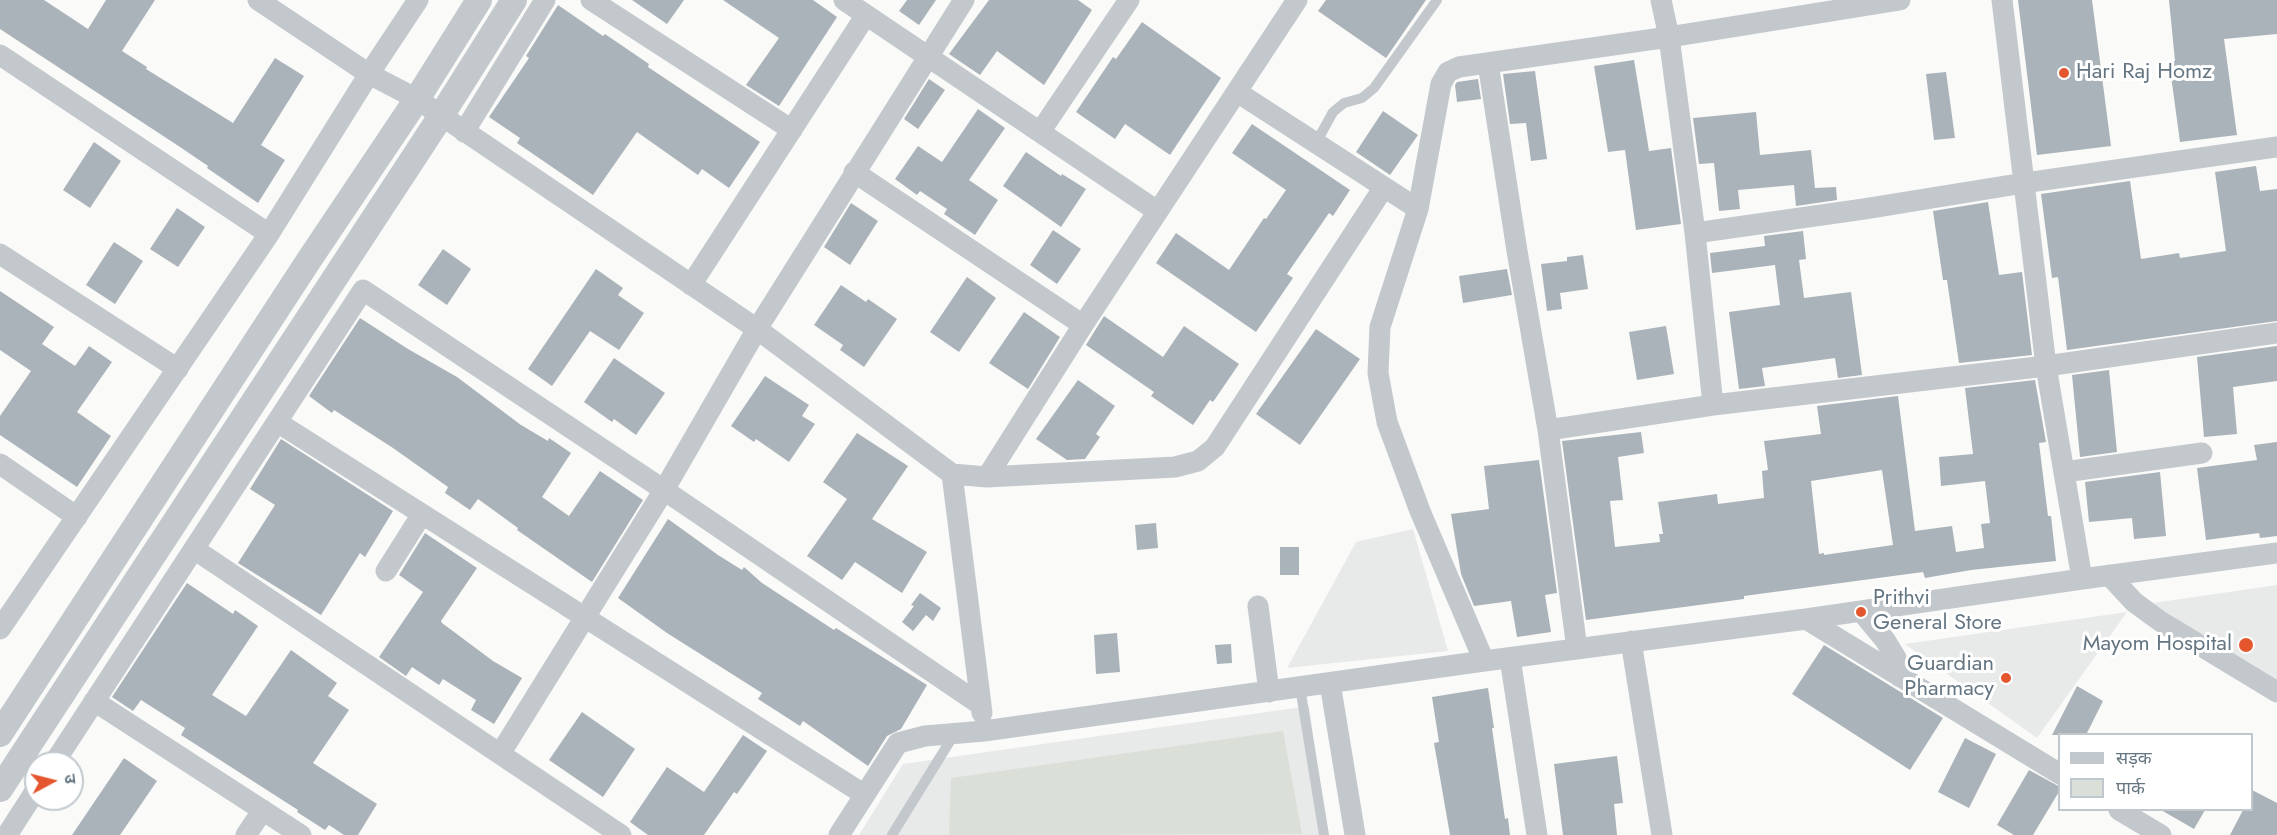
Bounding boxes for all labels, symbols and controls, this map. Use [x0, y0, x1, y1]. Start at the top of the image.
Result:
place label: Hari Raj Homz [2076, 60, 2212, 86]
marker: Hari Raj Homz [2057, 66, 2071, 80]
place label: Prithvi General Store [1873, 586, 2002, 638]
marker: Prithvi General Store [1854, 605, 1868, 619]
place label: Mayom Hospital [2083, 632, 2232, 658]
marker: Mayom Hospital [2237, 636, 2255, 654]
place label: Guardian Pharmacy [1904, 652, 1994, 704]
marker: Guardian Pharmacy [1999, 671, 2013, 685]
legend [2058, 733, 2253, 811]
text: सड़क [2116, 745, 2152, 771]
north arrow [24, 751, 84, 811]
text: उ [58, 773, 82, 785]
text: पार्क [2116, 775, 2145, 801]

